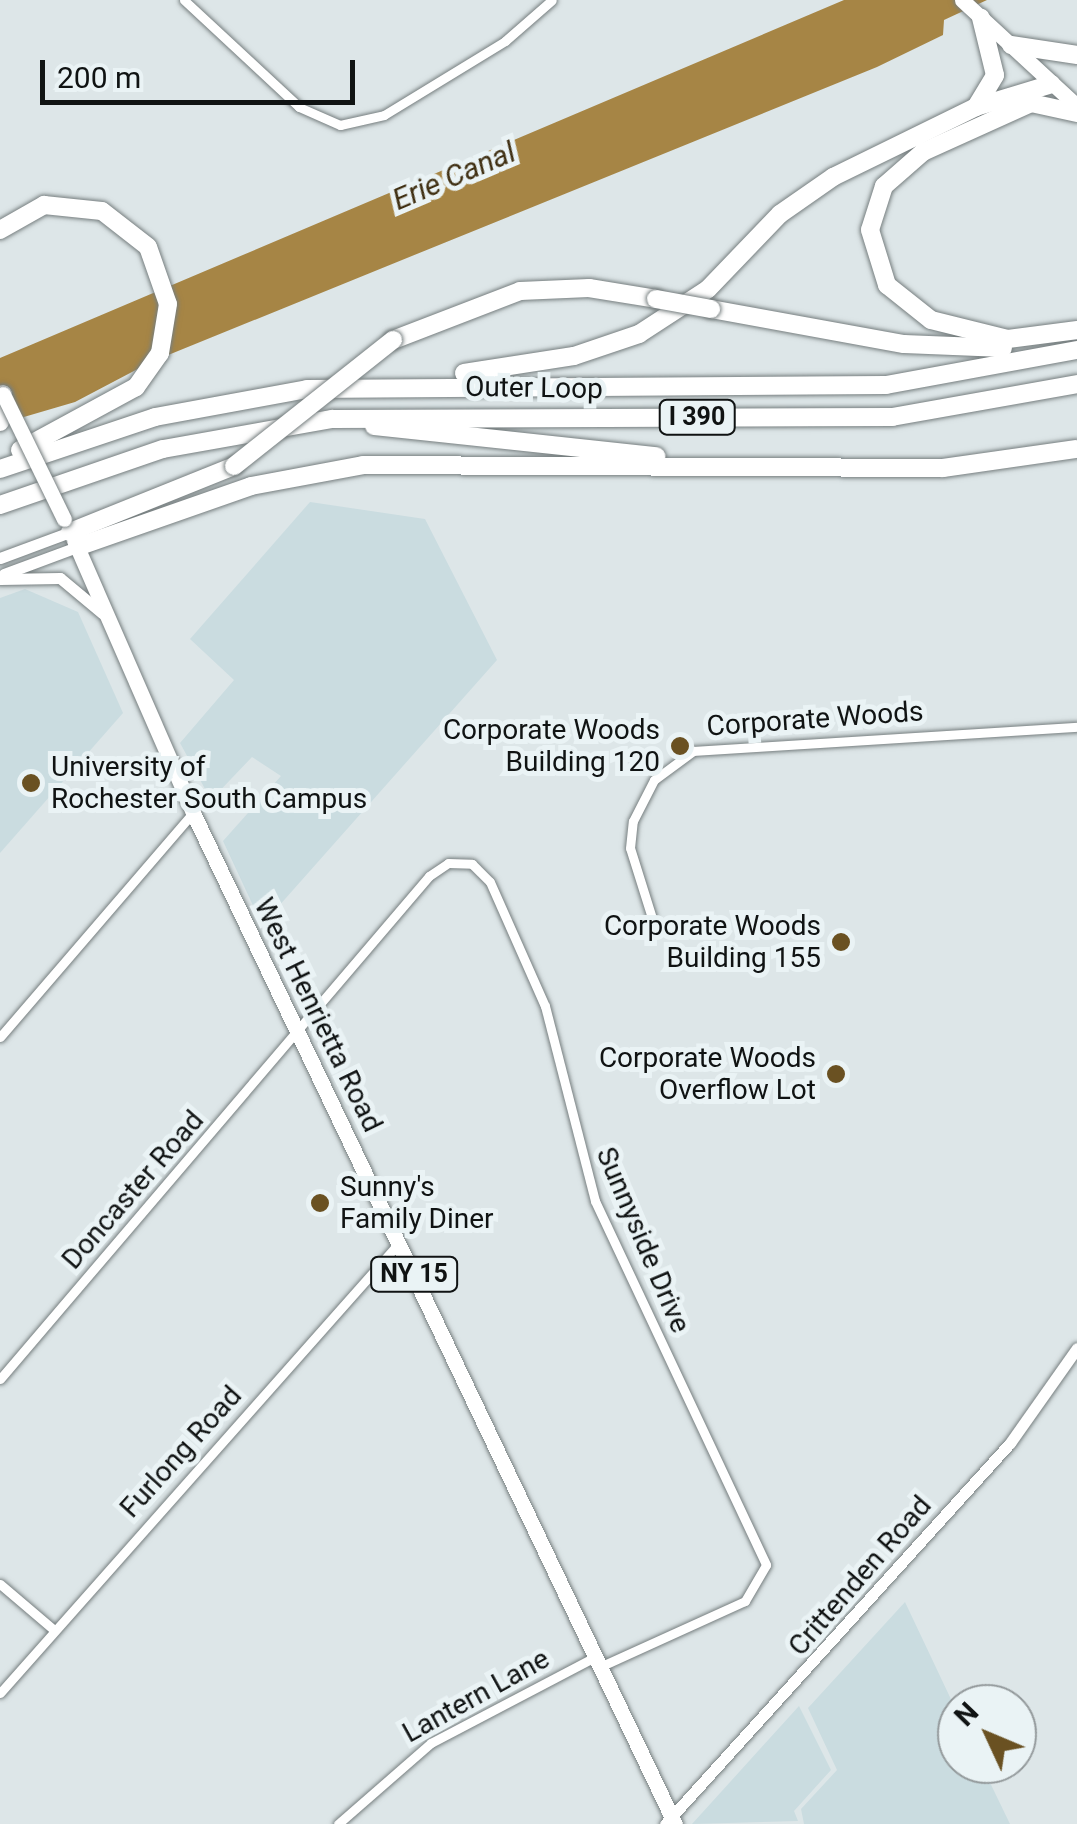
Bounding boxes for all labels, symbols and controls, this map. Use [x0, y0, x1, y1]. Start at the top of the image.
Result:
scale bar [45, 40, 360, 102]
text: 200 m [57, 60, 141, 95]
water label: Erie Canal [387, 134, 521, 218]
street label: Outer Loop [465, 370, 603, 406]
road number: I 390 [657, 397, 737, 437]
street label: Corporate Woods [706, 695, 924, 743]
place label: Corporate Woods Building 120 [443, 713, 660, 779]
marker: Corporate Woods Building 120 [669, 735, 691, 757]
place label: University of Rochester South Campus [51, 750, 367, 816]
marker: University of Rochester South Campus [20, 772, 42, 794]
street label: West Henrietta Road [247, 893, 389, 1137]
place label: Corporate Woods Building 155 [604, 909, 821, 975]
marker: Corporate Woods Building 155 [830, 931, 852, 953]
place label: Corporate Woods Overflow Lot [599, 1041, 816, 1107]
marker: Corporate Woods Overflow Lot [825, 1063, 847, 1085]
street label: Doncaster Road [55, 1104, 211, 1276]
street label: Sunnyside Drive [589, 1142, 697, 1338]
place label: Sunny's Family Diner [340, 1170, 494, 1236]
marker: Sunny's Family Diner [309, 1192, 331, 1214]
road number: NY 15 [369, 1254, 459, 1294]
street label: Furlong Road [113, 1379, 249, 1525]
street label: Crittenden Road [782, 1489, 938, 1663]
street label: Lantern Lane [397, 1642, 555, 1750]
north arrow [937, 1684, 1037, 1784]
text: N [948, 1696, 985, 1733]

